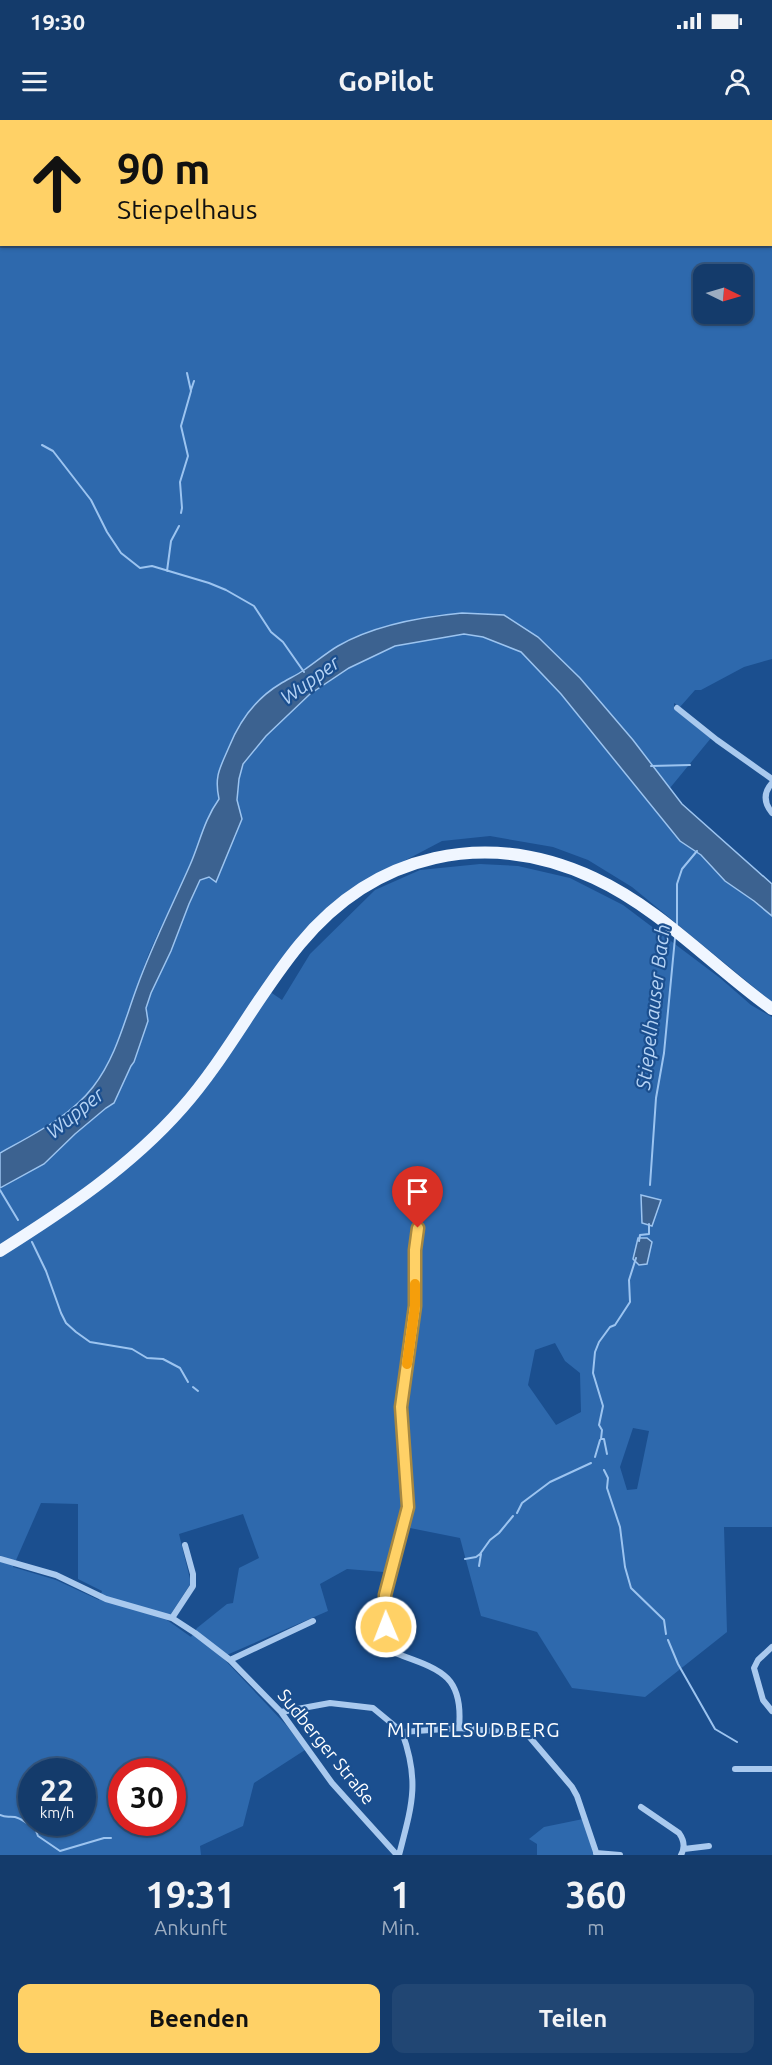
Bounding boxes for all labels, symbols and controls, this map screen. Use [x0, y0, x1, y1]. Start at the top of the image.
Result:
text: 19:30 [30, 9, 85, 34]
icon: menu [18, 65, 51, 98]
icon: person [721, 65, 754, 98]
text: GoPilot [338, 66, 434, 96]
icon: ahead [18, 144, 96, 222]
text: 90 m [117, 145, 211, 192]
text: Stiepelhaus [117, 194, 257, 224]
north arrow [693, 264, 753, 324]
map controls [693, 264, 753, 324]
water label: Wupper [276, 650, 345, 709]
water label: Stiepelhauser Bach [631, 923, 674, 1092]
water label: Wupper [41, 1082, 109, 1143]
pin [392, 1166, 443, 1228]
icon: arrive [401, 1175, 434, 1208]
position arrow [354, 1595, 418, 1659]
street label: Sudberger Straße [274, 1685, 379, 1808]
district label: MITTELSUDBERG [387, 1718, 561, 1741]
speed limit sign: 30 [108, 1758, 186, 1836]
text: 22 [40, 1773, 74, 1807]
text: km/h [40, 1804, 74, 1821]
text: 19:31 [146, 1874, 236, 1915]
text: 1 [390, 1874, 411, 1915]
text: 360 [565, 1874, 626, 1915]
text: Ankunft [154, 1916, 227, 1939]
text: Min. [381, 1916, 420, 1939]
text: m [587, 1916, 605, 1939]
button: Beenden [18, 1984, 380, 2053]
button: Teilen [392, 1984, 754, 2053]

